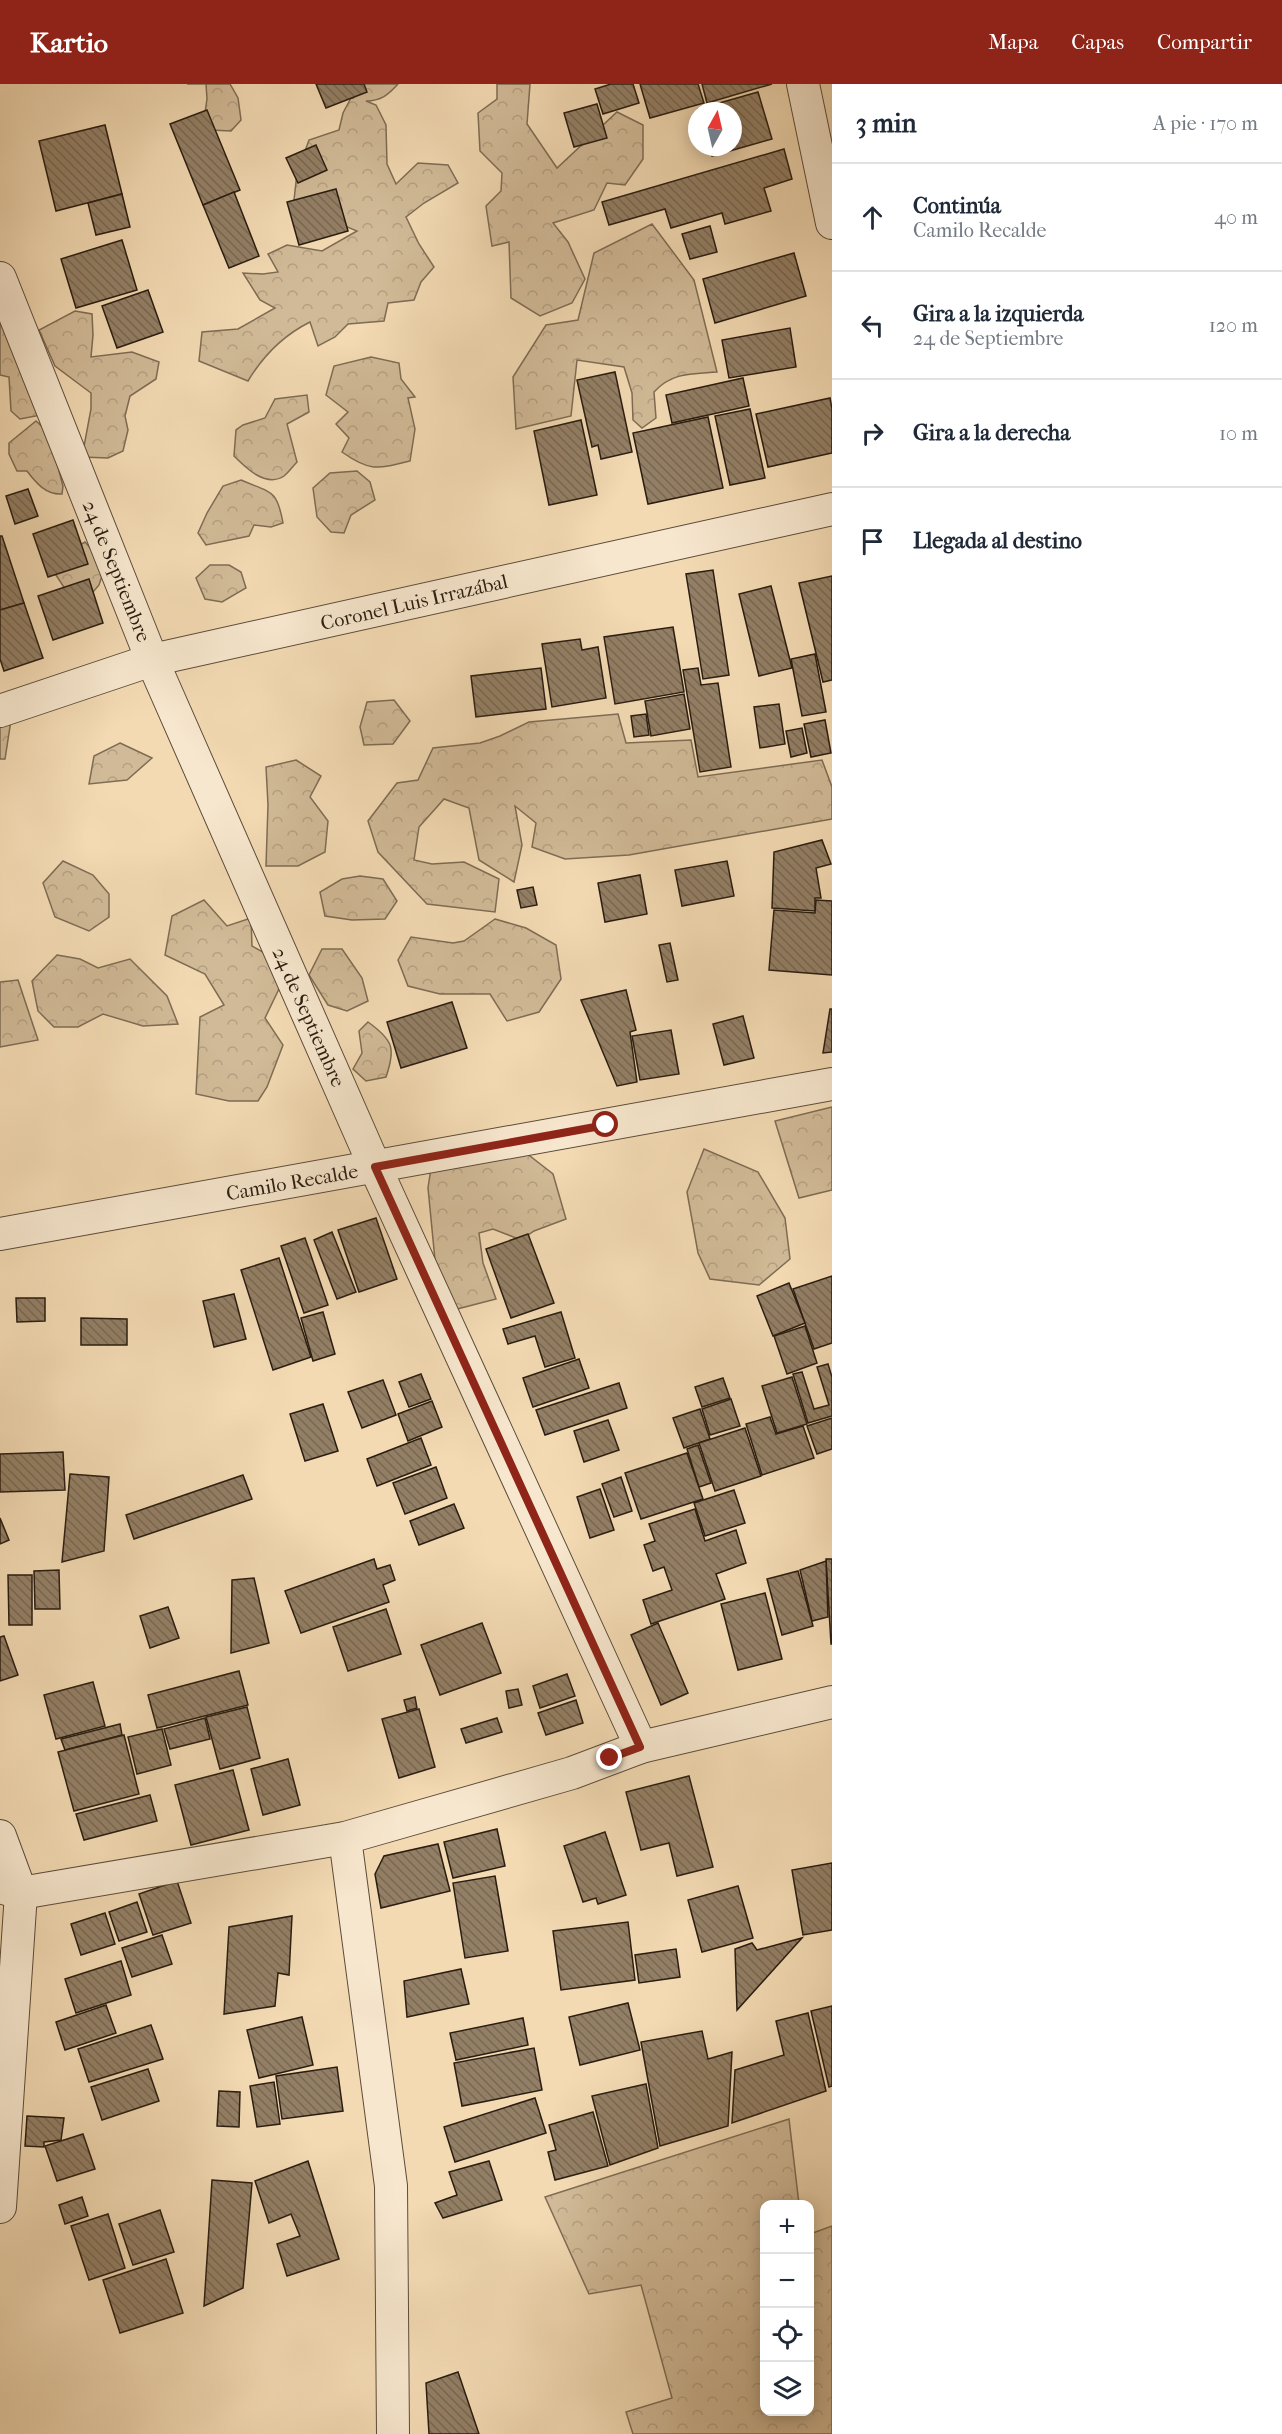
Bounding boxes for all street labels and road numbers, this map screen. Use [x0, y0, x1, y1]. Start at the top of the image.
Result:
street label: 24 de Septiembre [78, 497, 155, 645]
street label: Coronel Luis Irrazábal [318, 570, 510, 635]
street label: 24 de Septiembre [267, 944, 350, 1091]
street label: Camilo Recalde [224, 1160, 360, 1205]

